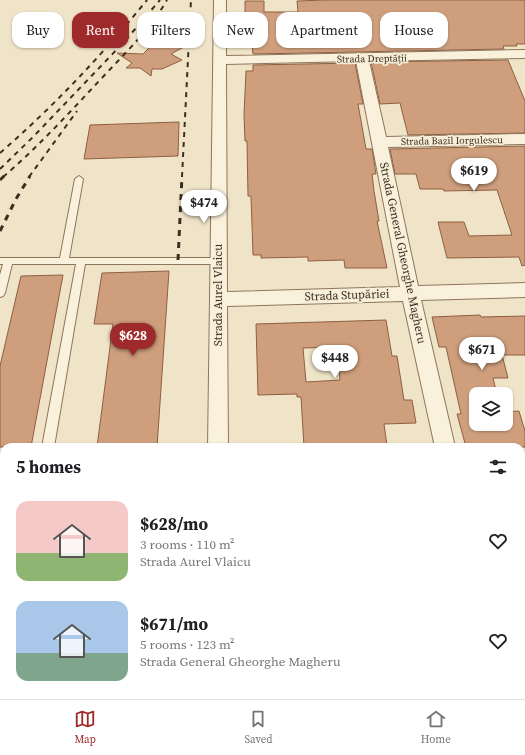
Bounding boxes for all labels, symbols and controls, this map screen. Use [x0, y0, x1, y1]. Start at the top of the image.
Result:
chip: Buy [12, 12, 64, 48]
chip: Rent [72, 12, 129, 48]
chip: Filters [137, 12, 205, 48]
chip: New [213, 12, 268, 48]
chip: Apartment [276, 12, 372, 48]
chip: House [380, 12, 448, 48]
street label: Strada Dreptății [337, 51, 407, 66]
street label: Strada Bazil Iorgulescu [401, 133, 503, 148]
pin: $619 [450, 158, 498, 192]
street label: Strada General Gheorghe Magheru [376, 161, 430, 345]
text: $619 [460, 162, 488, 179]
pin: $474 [180, 190, 228, 224]
text: $474 [190, 194, 218, 211]
street label: Strada Aurel Vlaicu [210, 244, 226, 346]
street label: Strada Stupăriei [304, 286, 390, 304]
pin: $628 [109, 323, 157, 357]
text: $628 [119, 327, 147, 344]
pin: $671 [458, 337, 506, 371]
text: $671 [468, 341, 496, 358]
pin: $448 [311, 345, 359, 379]
text: $448 [321, 349, 349, 366]
map controls [469, 387, 513, 431]
button: layers [469, 387, 513, 431]
text: 5 homes [16, 455, 81, 479]
icon: filters [487, 456, 509, 478]
text: $628/mo [140, 512, 208, 536]
icon: home [48, 517, 96, 565]
icon: heart [487, 530, 509, 552]
text: 3 rooms · 110 m² [140, 536, 235, 553]
text: Strada Aurel Vlaicu [140, 553, 251, 570]
text: $671/mo [140, 612, 208, 636]
icon: home [48, 617, 96, 665]
icon: heart [487, 630, 509, 652]
text: 5 rooms · 123 m² [140, 636, 235, 653]
text: Strada General Gheorghe Magheru [140, 653, 340, 670]
tab: Map [74, 708, 96, 747]
tab: Saved [244, 708, 273, 747]
tab: Home [421, 708, 451, 747]

